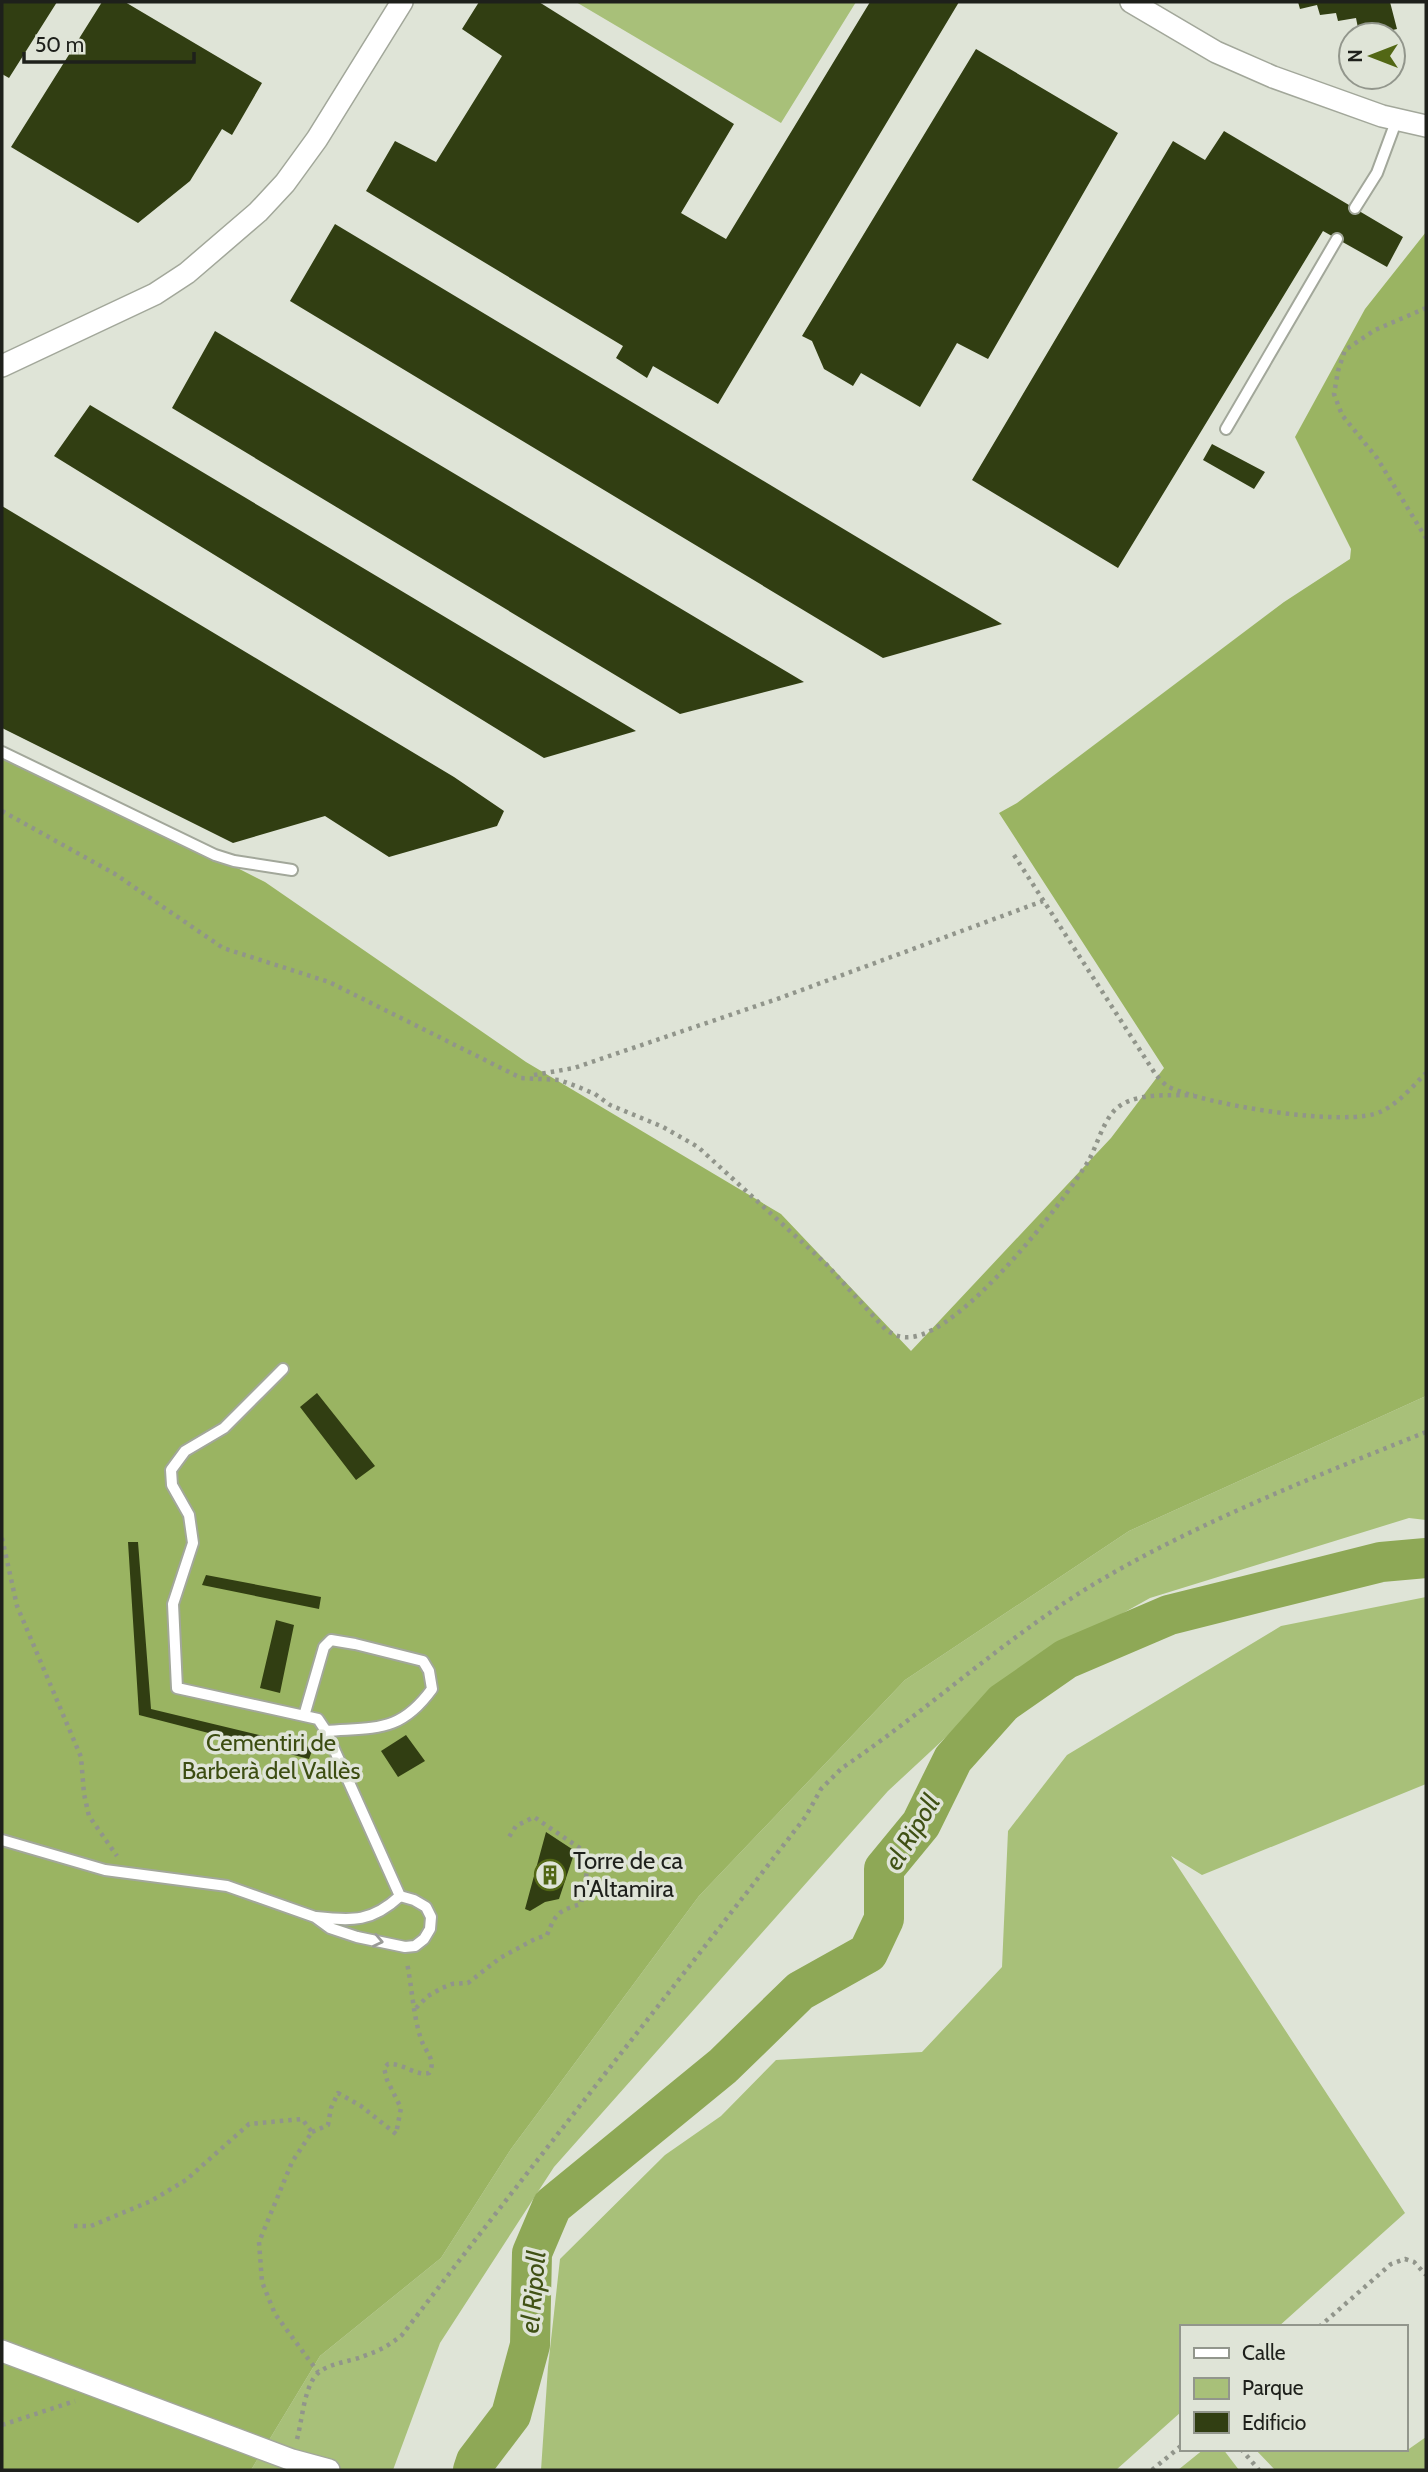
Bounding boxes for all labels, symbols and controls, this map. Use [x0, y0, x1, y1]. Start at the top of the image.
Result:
scale bar [24, 21, 194, 65]
north arrow [1337, 21, 1407, 91]
text: 50 m [35, 32, 84, 57]
text: N [1344, 49, 1367, 63]
park label: Cementiri de Barberà del Vallès [182, 1728, 360, 1785]
water label: el Ripoll [877, 1788, 947, 1876]
place label: Torre de ca n'Altamira [573, 1846, 684, 1903]
building icon: Torre de ca n'Altamira [533, 1858, 567, 1892]
one-way arrow [372, 1933, 384, 1948]
water label: el Ripoll [513, 2250, 553, 2334]
legend [1180, 2325, 1407, 2451]
text: Calle [1242, 2340, 1286, 2365]
text: Parque [1242, 2375, 1304, 2400]
text: Edificio [1242, 2410, 1306, 2435]

